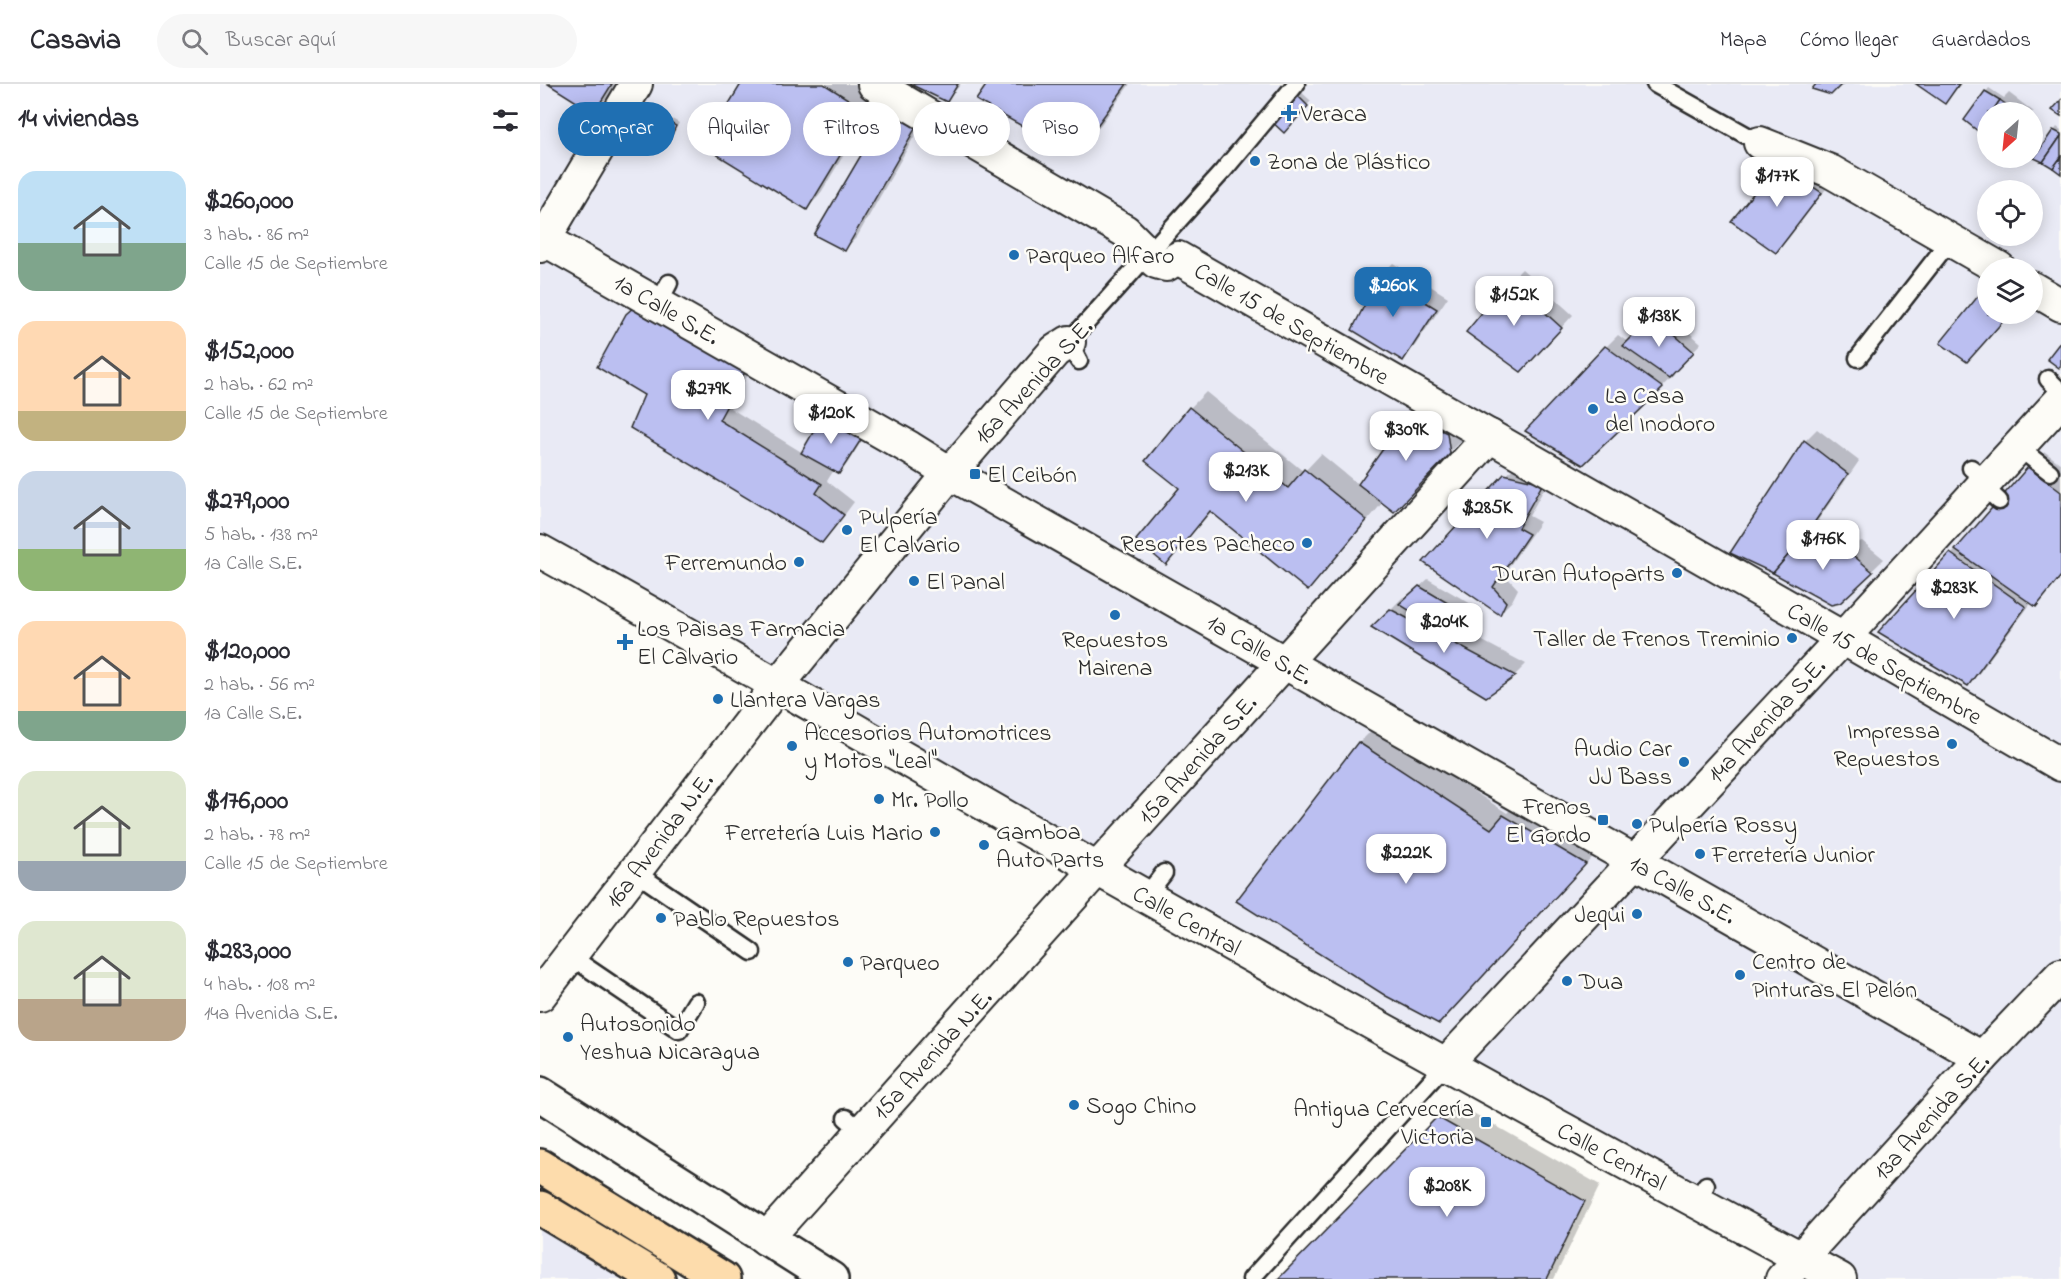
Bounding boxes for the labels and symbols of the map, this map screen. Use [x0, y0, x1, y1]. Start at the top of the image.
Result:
place label: Veraca [1300, 98, 1367, 133]
north arrow [1977, 102, 2043, 168]
marker: Veraca [1282, 106, 1296, 120]
place label: Zona de Plástico [1267, 146, 1431, 181]
marker: Zona de Plástico [1248, 154, 1262, 168]
pin: $177K [1735, 157, 1819, 208]
place label: Parqueo Alfaro [1026, 240, 1175, 275]
marker: Parqueo Alfaro [1007, 248, 1021, 262]
street label: Calle 15 de Septiembre [1187, 255, 1395, 396]
street label: 1a Calle S.E. [606, 267, 725, 356]
pin: $260K [1351, 267, 1435, 318]
pin: $152K [1472, 276, 1556, 327]
pin: $138K [1617, 297, 1701, 348]
street label: 16a Avenida S.E. [967, 312, 1103, 454]
pin: $279K [666, 370, 750, 421]
place label: La Casa del Inodoro [1605, 380, 1715, 443]
pin: $120K [789, 394, 873, 445]
marker: La Casa del Inodoro [1586, 402, 1600, 416]
pin: $309K [1364, 411, 1448, 462]
pin: $213K [1204, 452, 1288, 503]
place label: El Ceibón [987, 459, 1077, 494]
marker: El Ceibón [968, 467, 982, 481]
pin: $285K [1445, 489, 1529, 540]
place label: Pulpería El Calvario [859, 501, 960, 564]
pin: $176K [1781, 520, 1865, 571]
marker: Pulpería El Calvario [840, 523, 854, 537]
place label: Resortes Pacheco [1120, 528, 1295, 563]
marker: Resortes Pacheco [1300, 536, 1314, 550]
place label: Ferremundo [664, 547, 787, 582]
marker: Ferremundo [792, 555, 806, 569]
place label: Duran Autoparts [1492, 558, 1665, 593]
place label: El Panal [926, 566, 1005, 601]
marker: Duran Autoparts [1670, 566, 1684, 580]
pin: $283K [1912, 569, 1996, 620]
marker: El Panal [907, 574, 921, 588]
street label: Calle 15 de Septiembre [1780, 595, 1988, 736]
pin: $204K [1402, 603, 1486, 654]
street label: 1a Calle S.E. [1199, 607, 1318, 696]
marker: Repuestos Mairena [1108, 608, 1122, 622]
place label: Los Paisas Farmacia El Calvario [637, 613, 845, 676]
place label: Taller de Frenos Treminio [1533, 623, 1780, 658]
place label: Repuestos Mairena [1062, 624, 1168, 687]
marker: Taller de Frenos Treminio [1785, 631, 1799, 645]
marker: Los Paisas Farmacia El Calvario [618, 635, 632, 649]
street label: 14a Avenida S.E. [1700, 651, 1835, 792]
place label: Llantera Vargas [730, 684, 881, 719]
street label: 15a Avenida S.E. [1131, 688, 1267, 833]
marker: Llantera Vargas [711, 692, 725, 706]
place label: Impressa Repuestos [1834, 715, 1940, 778]
place label: Accesorios Automotrices y Motos "Leal" [804, 717, 1052, 781]
place label: Audio Car JJ Bass [1574, 733, 1673, 796]
marker: Impressa Repuestos [1945, 737, 1959, 751]
marker: Accesorios Automotrices y Motos "Leal" [785, 739, 799, 753]
marker: Audio Car JJ Bass [1677, 755, 1691, 769]
street label: 16a Avenida N.E. [598, 766, 724, 917]
place label: Mr. Pollo [891, 784, 969, 819]
place label: Frenos El Gordo [1505, 791, 1591, 854]
marker: Mr. Pollo [872, 792, 886, 806]
place label: Pulpería Rossy [1649, 809, 1797, 845]
marker: Frenos El Gordo [1596, 813, 1610, 827]
place label: Gamboa Auto Parts [996, 816, 1104, 879]
place label: Ferretería Luis Mario [724, 817, 923, 852]
marker: Pulpería Rossy [1630, 817, 1644, 831]
marker: Ferretería Luis Mario [928, 825, 942, 839]
pin: $222K [1364, 834, 1448, 885]
marker: Gamboa Auto Parts [977, 838, 991, 852]
place label: Ferretería Junior [1711, 839, 1875, 874]
street label: 1a Calle S.E. [1622, 847, 1742, 935]
marker: Ferretería Junior [1693, 847, 1707, 861]
street label: Calle Central [1125, 878, 1246, 966]
place label: Jequi [1575, 899, 1625, 934]
place label: Pablo Repuestos [673, 903, 839, 938]
marker: Jequi [1630, 907, 1644, 921]
marker: Pablo Repuestos [654, 911, 668, 925]
place label: Centro de Pinturas El Pelón [1752, 946, 1917, 1009]
place label: Parqueo [860, 947, 940, 982]
marker: Parqueo [841, 955, 855, 969]
place label: Dua [1578, 966, 1623, 1001]
marker: Centro de Pinturas El Pelón [1733, 968, 1747, 982]
marker: Dua [1560, 974, 1574, 988]
street label: 15a Avenida N.E. [866, 983, 1002, 1129]
place label: Autosonido Yeshua Nicaragua [580, 1008, 760, 1071]
marker: Autosonido Yeshua Nicaragua [561, 1030, 575, 1044]
street label: 13a Avenida S.E. [1866, 1046, 2000, 1189]
place label: Sogo Chino [1086, 1090, 1196, 1125]
place label: Antigua Cervecería Victoria [1293, 1093, 1474, 1156]
marker: Sogo Chino [1067, 1098, 1081, 1112]
marker: Antigua Cervecería Victoria [1479, 1115, 1493, 1129]
street label: Calle Central [1550, 1115, 1672, 1202]
pin: $208K [1405, 1167, 1489, 1218]

